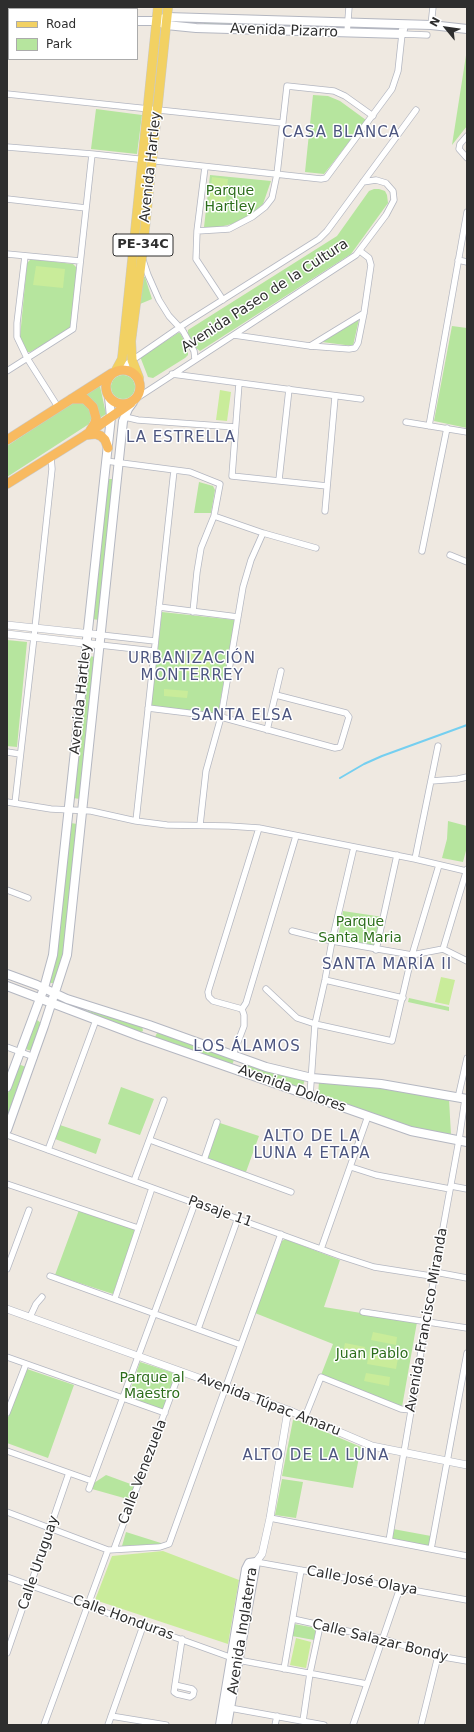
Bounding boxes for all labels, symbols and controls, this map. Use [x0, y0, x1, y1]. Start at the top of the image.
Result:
legend [8, 8, 138, 60]
north arrow [426, 8, 466, 48]
text: N [427, 15, 443, 29]
text: Road [46, 17, 76, 31]
street label: Avenida Pizarro [230, 21, 338, 41]
text: Park [46, 37, 72, 51]
street label: Avenida Hartley [137, 111, 165, 223]
district label: CASA BLANCA [282, 124, 400, 142]
park label: Parque Hartley [204, 183, 256, 216]
road number: PE-34C [113, 234, 173, 256]
street label: Avenida Paseo de la Cultura [178, 236, 352, 356]
district label: LA ESTRELLA [126, 429, 236, 447]
street label: Avenida Hartley [67, 643, 95, 755]
district label: URBANIZACIÓN MONTERREY [128, 650, 256, 685]
district label: SANTA ELSA [191, 707, 293, 725]
park label: Parque Santa Maria [318, 914, 402, 946]
district label: SANTA MARÍA II [322, 956, 452, 974]
district label: LOS ÁLAMOS [193, 1038, 301, 1056]
street label: Avenida Dolores [236, 1062, 348, 1116]
district label: ALTO DE LA LUNA 4 ETAPA [253, 1128, 371, 1163]
street label: Pasaje 11 [186, 1193, 254, 1231]
street label: Avenida Francisco Miranda [403, 1227, 451, 1413]
park label: Juan Pablo [336, 1346, 408, 1362]
park label: Parque al Maestro [119, 1370, 185, 1402]
street label: Avenida Túpac Amaru [195, 1370, 343, 1440]
street label: Calle Venezuela [115, 1417, 171, 1527]
district label: ALTO DE LA LUNA [243, 1447, 389, 1465]
street label: Calle Uruguay [15, 1514, 63, 1612]
street label: Calle José Olaya [305, 1563, 419, 1599]
street label: Avenida Inglaterra [225, 1566, 261, 1696]
street label: Calle Honduras [70, 1592, 176, 1644]
street label: Calle Salazar Bondy [310, 1616, 450, 1666]

